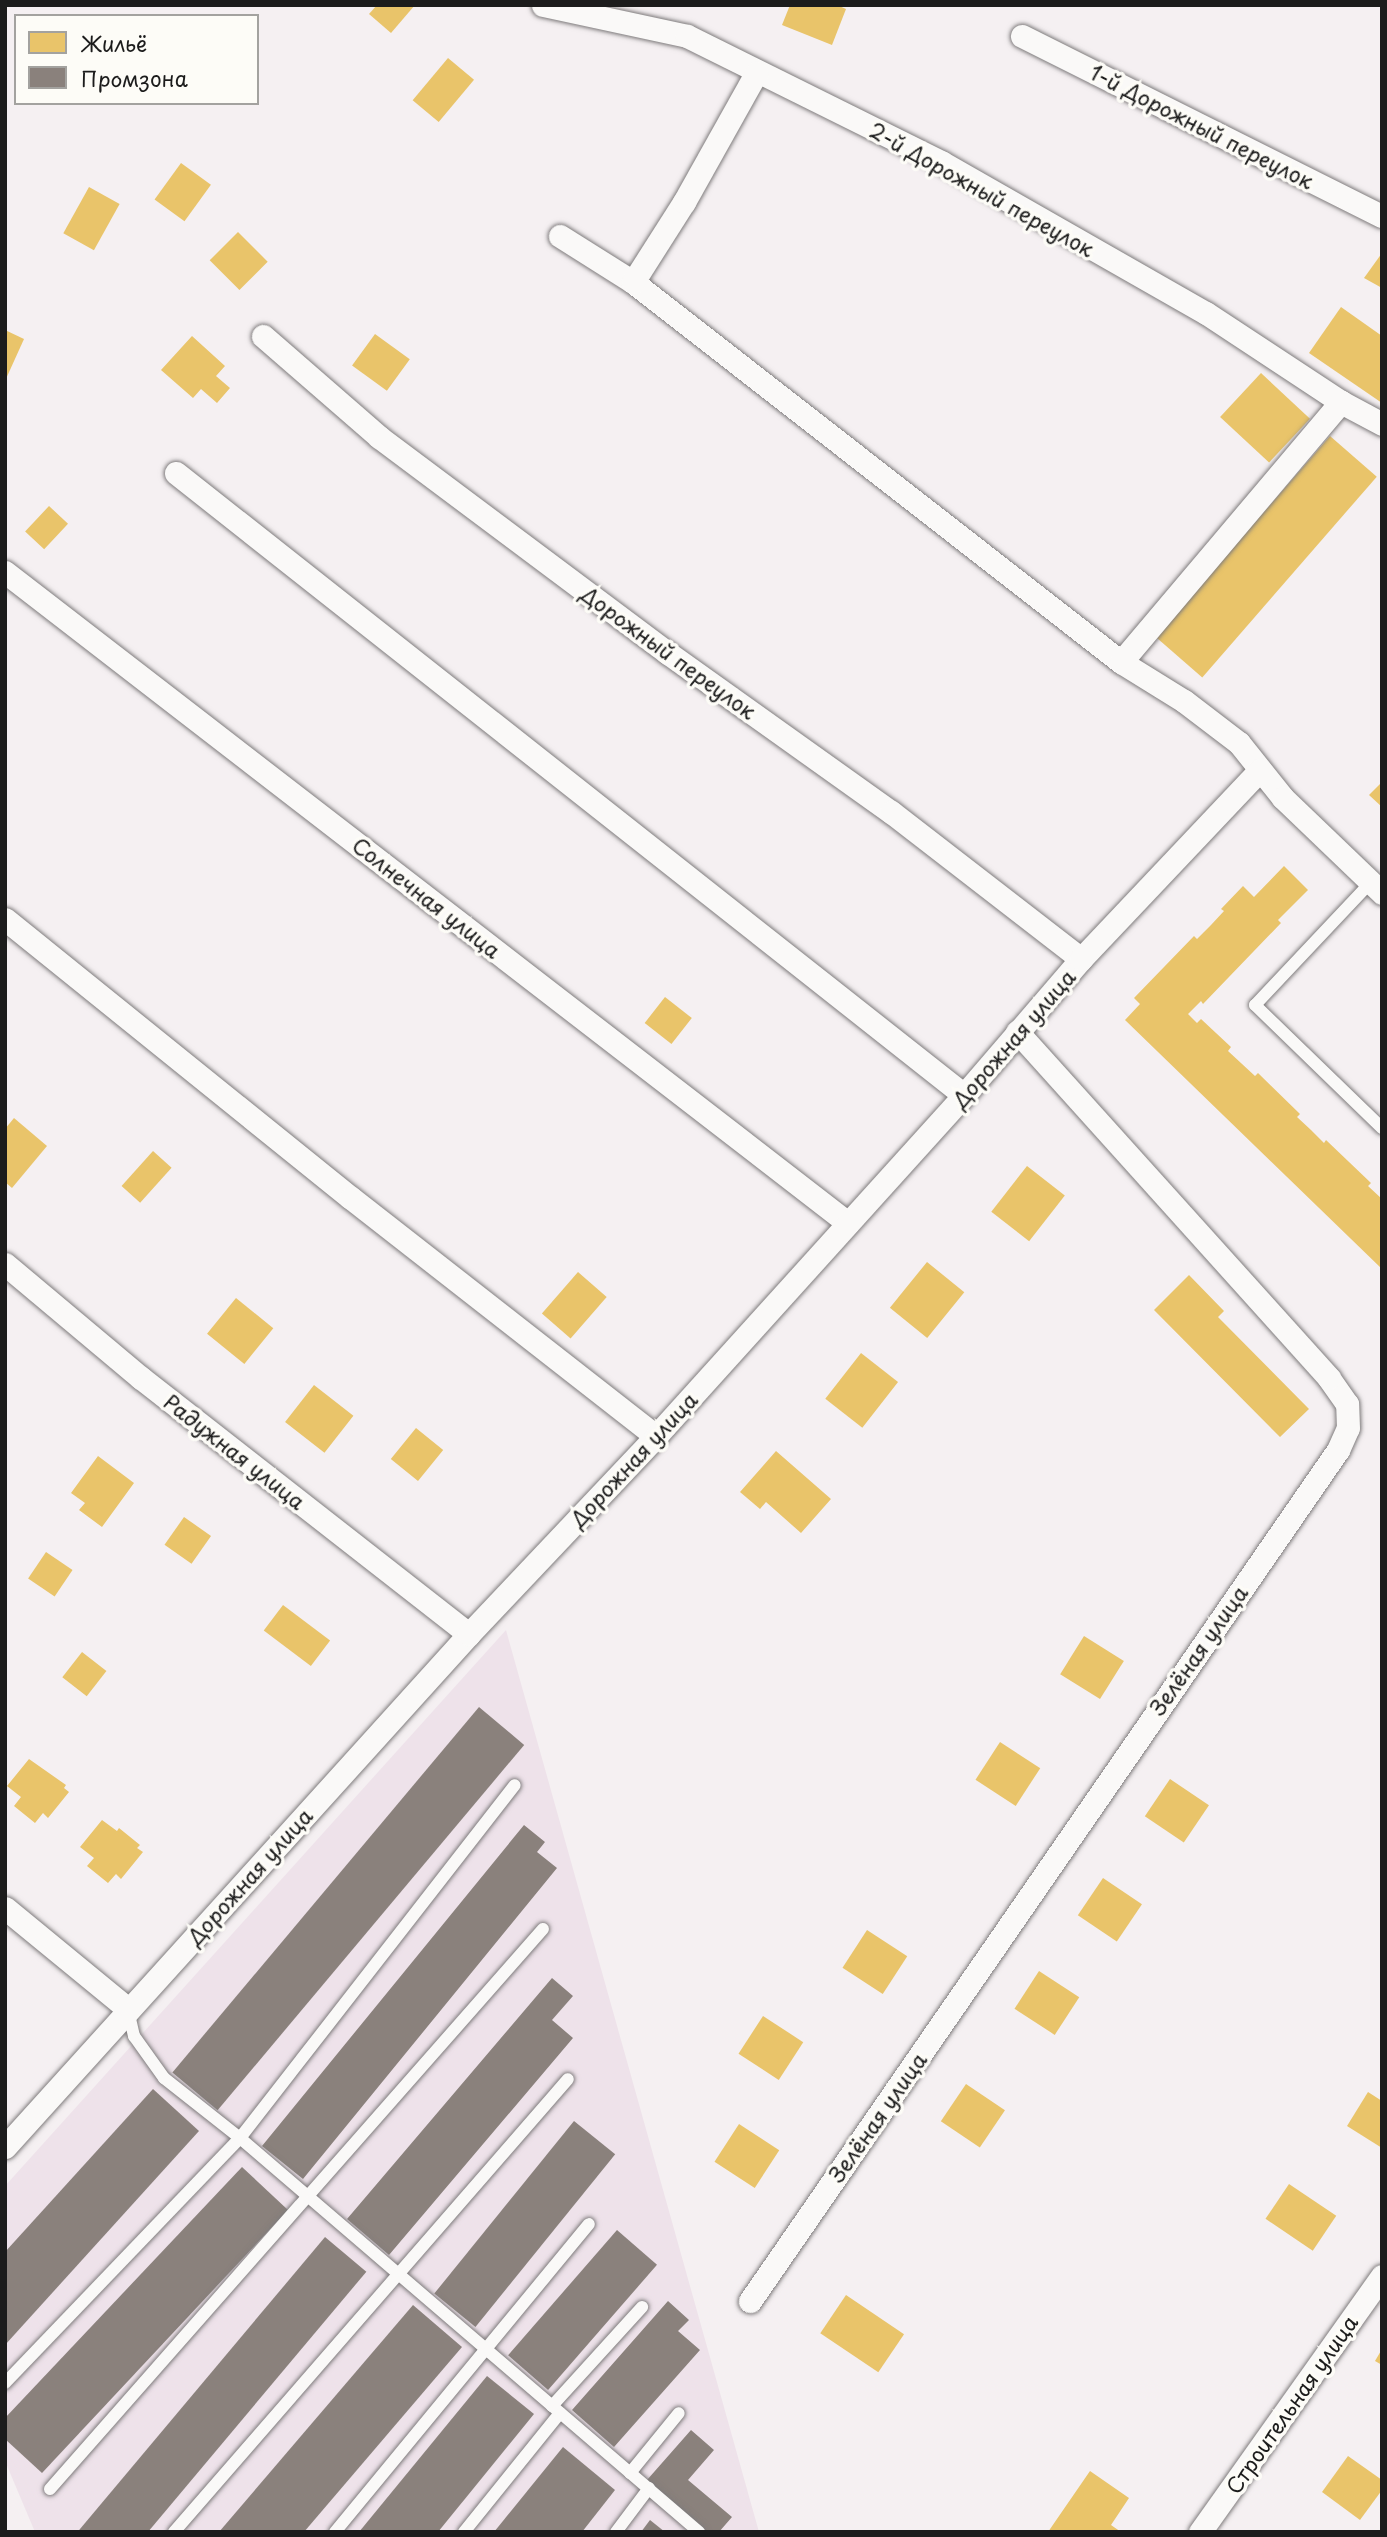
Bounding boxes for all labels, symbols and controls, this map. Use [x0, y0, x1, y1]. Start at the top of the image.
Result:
legend [14, 14, 259, 105]
text: Жильё [81, 27, 147, 59]
street label: 1-й Дорожный переулок [1086, 58, 1318, 194]
text: Промзона [81, 62, 188, 94]
street label: 2-й Дорожный переулок [865, 117, 1099, 261]
street label: Дорожный переулок [577, 580, 761, 724]
street label: Солнечная улица [348, 831, 506, 963]
street label: Дорожная улица [946, 963, 1080, 1113]
street label: Дорожная улица [564, 1386, 702, 1532]
street label: Радужная улица [159, 1388, 311, 1514]
street label: Зелёная улица [1144, 1580, 1252, 1720]
street label: Дорожная улица [181, 1802, 317, 1950]
street label: Зелёная улица [823, 2047, 931, 2187]
street label: Строительная улица [1220, 2309, 1362, 2499]

